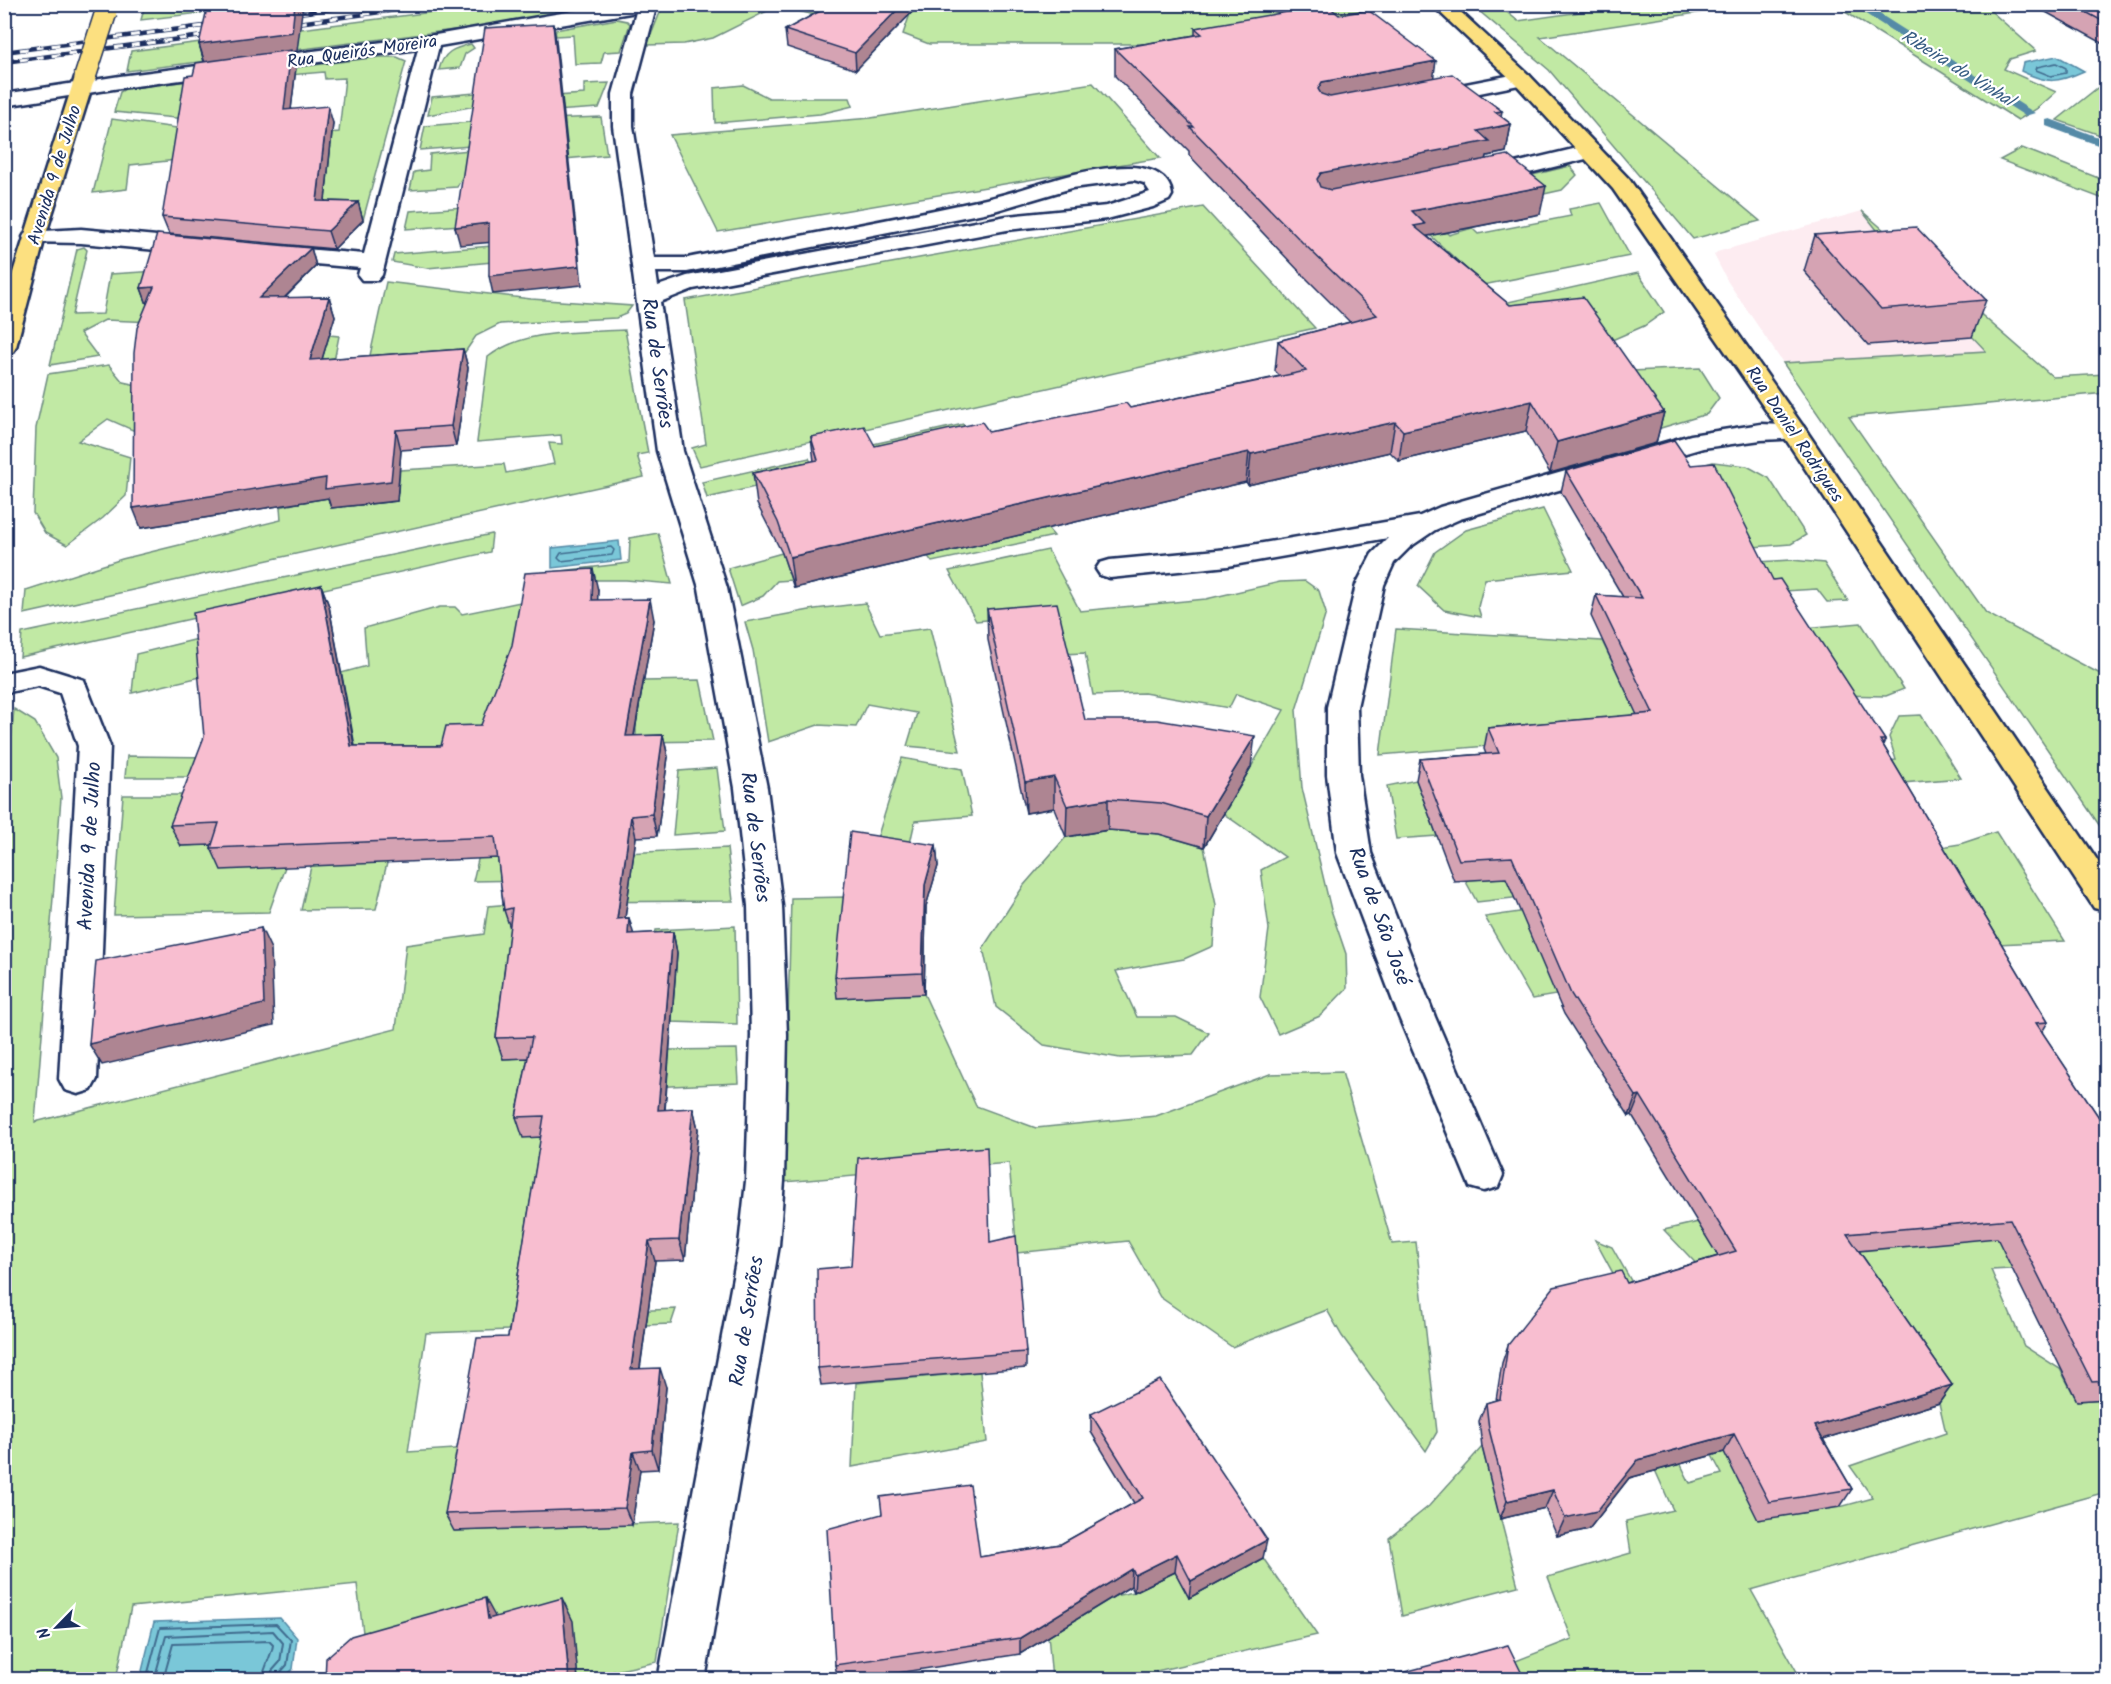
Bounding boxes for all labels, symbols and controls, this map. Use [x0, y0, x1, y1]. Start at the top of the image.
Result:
water label: Ribeira do Vinhal [1895, 23, 2022, 118]
street label: Rua Queirós Moreira [285, 28, 439, 77]
street label: Avenida 9 de Julho [20, 102, 90, 249]
street label: Rua de Serrões [631, 296, 682, 431]
street label: Rua Daniel Rodrigues [1737, 361, 1851, 509]
street label: Avenida 9 de Julho [70, 761, 111, 931]
street label: Rua de Serrões [730, 770, 779, 904]
street label: Rua de São José [1338, 843, 1419, 991]
street label: Rua de Serrões [721, 1254, 774, 1389]
north arrow [27, 1597, 87, 1657]
text: N [31, 1623, 58, 1643]

